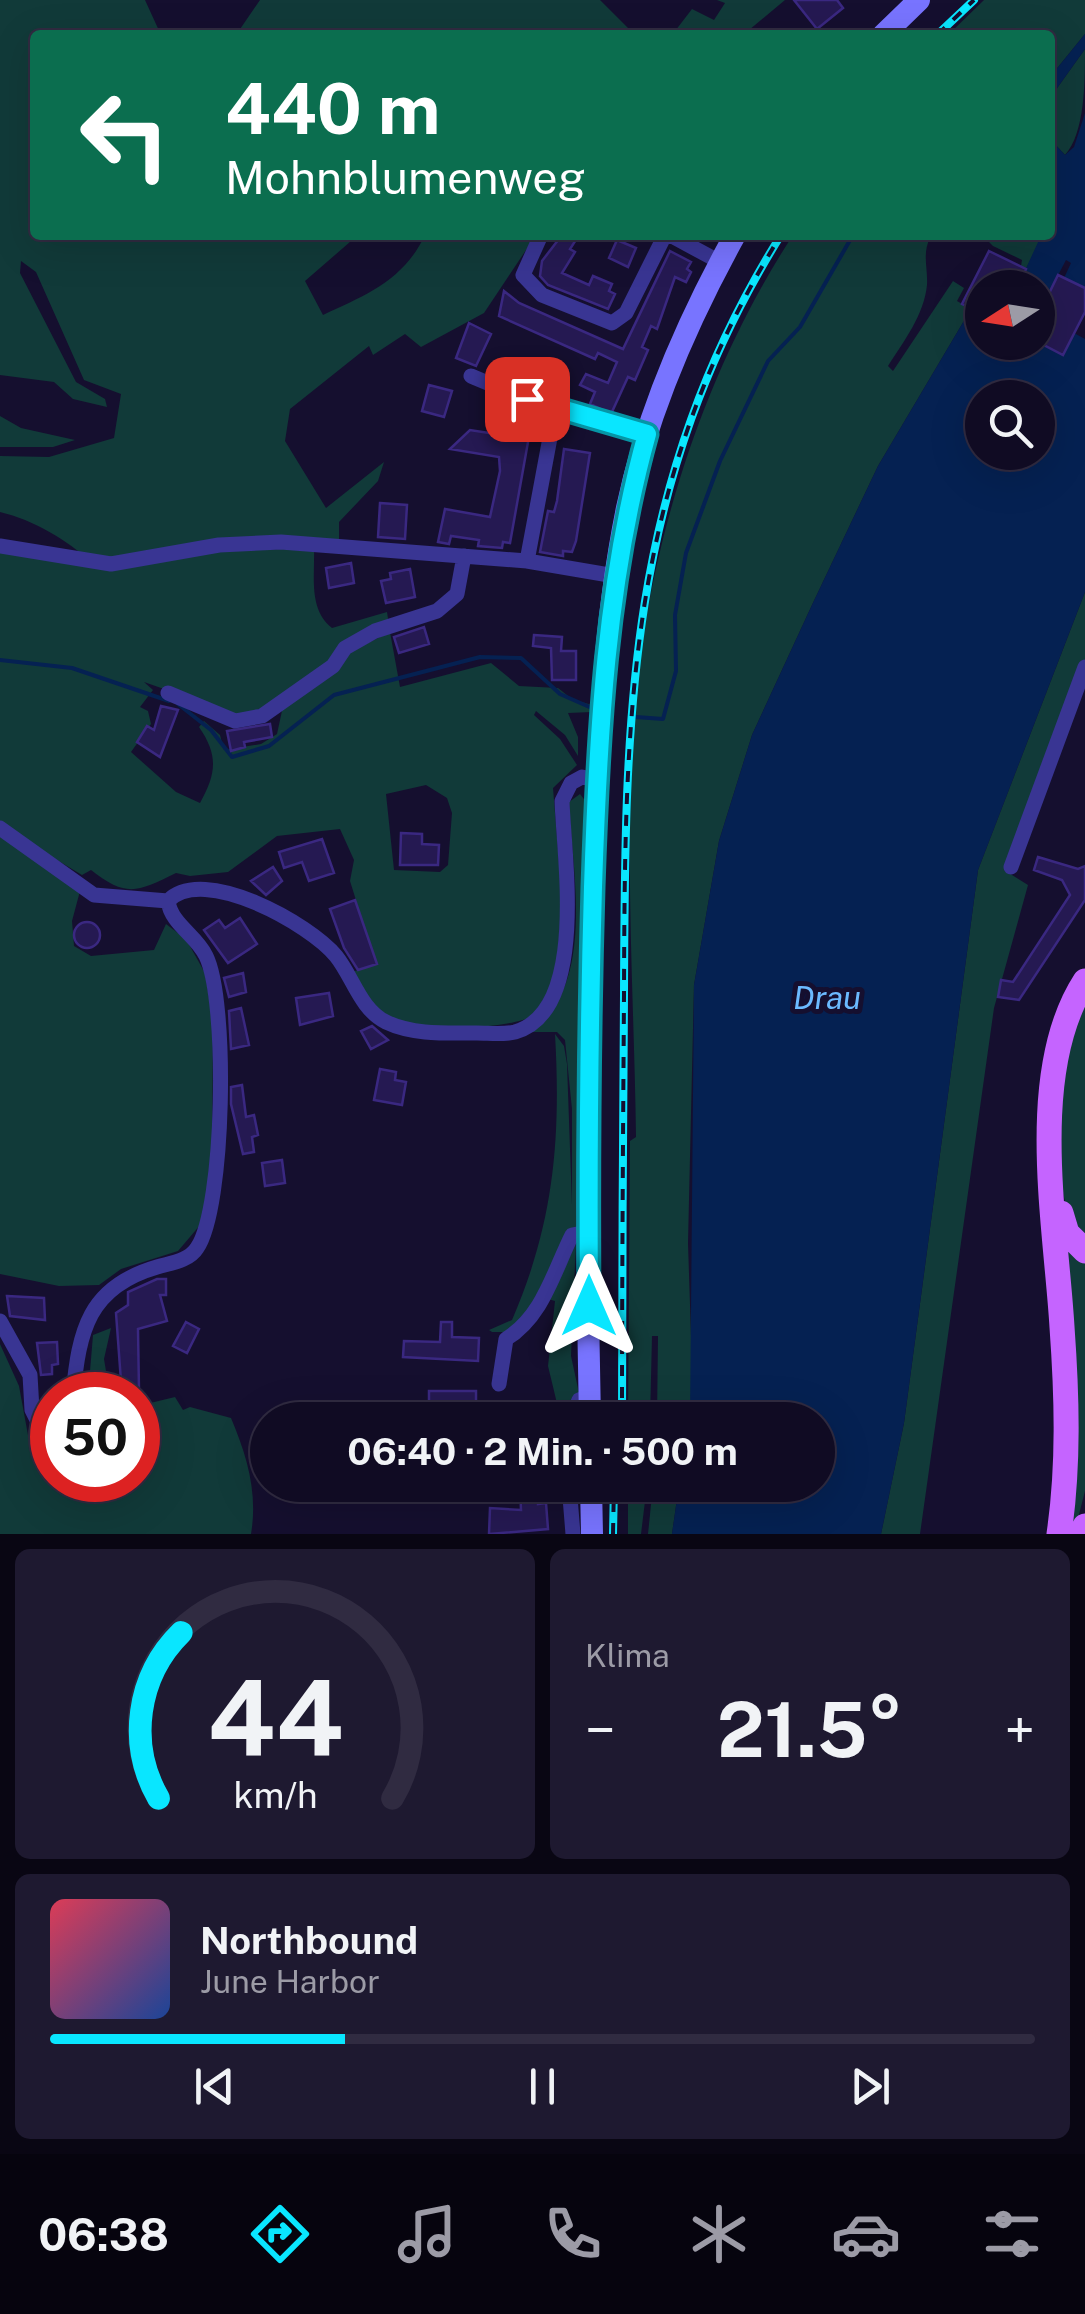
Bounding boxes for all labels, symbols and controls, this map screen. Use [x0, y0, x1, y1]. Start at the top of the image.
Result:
text: 440 m [225, 67, 440, 150]
icon: left [60, 70, 190, 200]
text: Mohnblumenweg [225, 151, 586, 204]
north arrow [965, 270, 1055, 360]
map controls [965, 270, 1055, 470]
pin [485, 357, 570, 442]
icon: arrive [500, 372, 555, 427]
button: search [965, 380, 1055, 470]
water label: Drau [793, 979, 861, 1016]
position arrow [537, 1254, 641, 1358]
speed limit sign: 50 [30, 1372, 160, 1502]
text: 06:40 · 2 Min. · 500 m [347, 1429, 738, 1474]
text: Klima [585, 1637, 670, 1674]
text: 44 [207, 1657, 343, 1779]
text: 21.5° [717, 1686, 903, 1774]
text: − [585, 1698, 616, 1762]
text: + [1005, 1698, 1035, 1762]
text: km/h [233, 1774, 317, 1816]
text: Northbound [200, 1918, 418, 1963]
text: June Harbor [200, 1963, 380, 2000]
icon: previous [187, 2059, 242, 2114]
icon: pause [515, 2059, 570, 2114]
icon: next [843, 2059, 898, 2114]
icon: directions [245, 2199, 315, 2269]
icon: music [392, 2199, 462, 2269]
icon: phone [538, 2199, 608, 2269]
icon: climate [684, 2199, 754, 2269]
icon: car [831, 2199, 901, 2269]
icon: filters [977, 2199, 1047, 2269]
text: 06:38 [38, 2208, 169, 2261]

